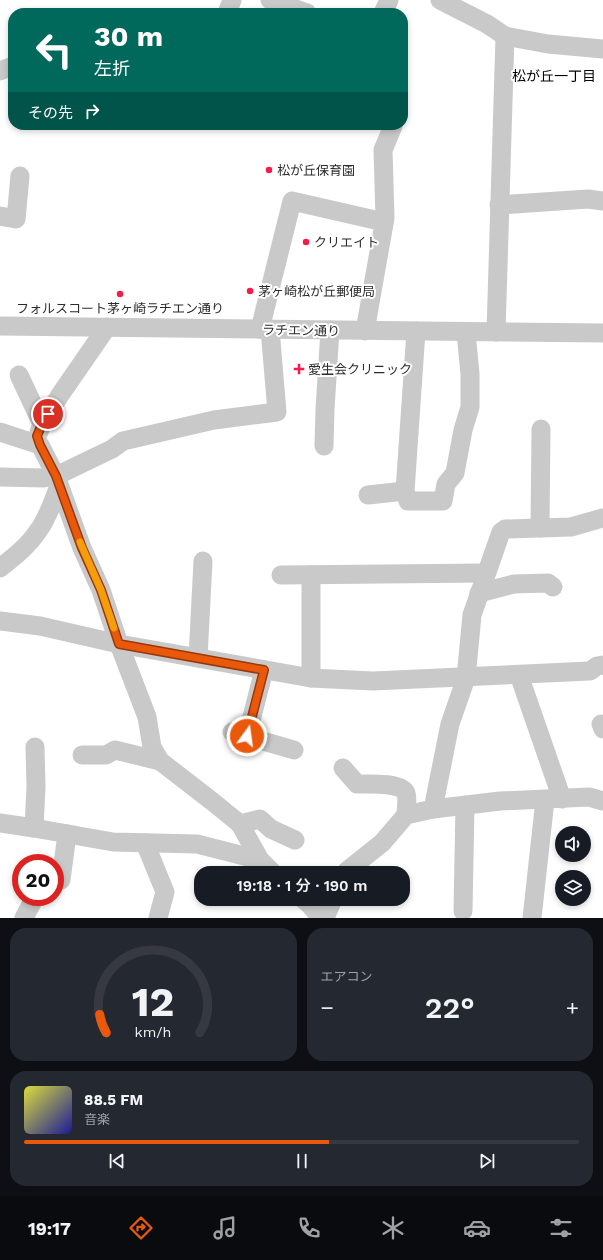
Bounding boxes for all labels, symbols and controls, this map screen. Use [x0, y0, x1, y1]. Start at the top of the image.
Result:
text: 30 m [94, 20, 163, 53]
icon: left [28, 24, 80, 76]
text: 左折 [94, 58, 130, 79]
district label: 松が丘一丁目 [512, 68, 596, 84]
icon: right [81, 100, 103, 122]
text: その先 [28, 104, 73, 122]
place label: 松が丘保育園 [277, 163, 355, 178]
marker: 松が丘保育園 [264, 165, 274, 175]
place label: クリエイト [314, 235, 379, 250]
marker: クリエイト [301, 237, 311, 247]
place label: 茅ヶ崎松が丘郵便局 [258, 284, 375, 299]
marker: 茅ヶ崎松が丘郵便局 [245, 286, 255, 296]
marker: フォルスコート茅ヶ崎ラチエン通り [115, 289, 125, 299]
place label: フォルスコート茅ヶ崎ラチエン通り [16, 301, 224, 316]
street label: ラチエン通り [262, 322, 340, 339]
place label: 愛生会クリニック [308, 362, 412, 377]
marker: 愛生会クリニック [293, 363, 305, 375]
pin [31, 397, 65, 431]
icon: arrive [37, 403, 59, 425]
position arrow [226, 715, 268, 757]
map controls [555, 826, 591, 906]
button: sound [555, 826, 591, 862]
speed limit sign: 20 [12, 854, 64, 906]
button: layers [555, 870, 591, 906]
text: 19:18 · 1 分 · 190 m [237, 877, 367, 895]
text: エアコン [321, 969, 373, 984]
text: 12 [132, 976, 175, 1025]
text: 22° [425, 990, 475, 1025]
text: − [321, 995, 334, 1020]
text: + [566, 995, 579, 1020]
text: km/h [135, 1023, 172, 1039]
text: 88.5 FM [84, 1091, 143, 1109]
text: 音楽 [84, 1112, 110, 1127]
icon: previous [106, 1150, 128, 1172]
icon: pause [291, 1150, 313, 1172]
icon: next [476, 1150, 498, 1172]
icon: directions [127, 1214, 155, 1242]
icon: music [211, 1214, 239, 1242]
icon: phone [295, 1214, 323, 1242]
icon: climate [379, 1214, 407, 1242]
icon: car [463, 1214, 491, 1242]
icon: filters [547, 1214, 575, 1242]
text: 19:17 [28, 1218, 71, 1239]

